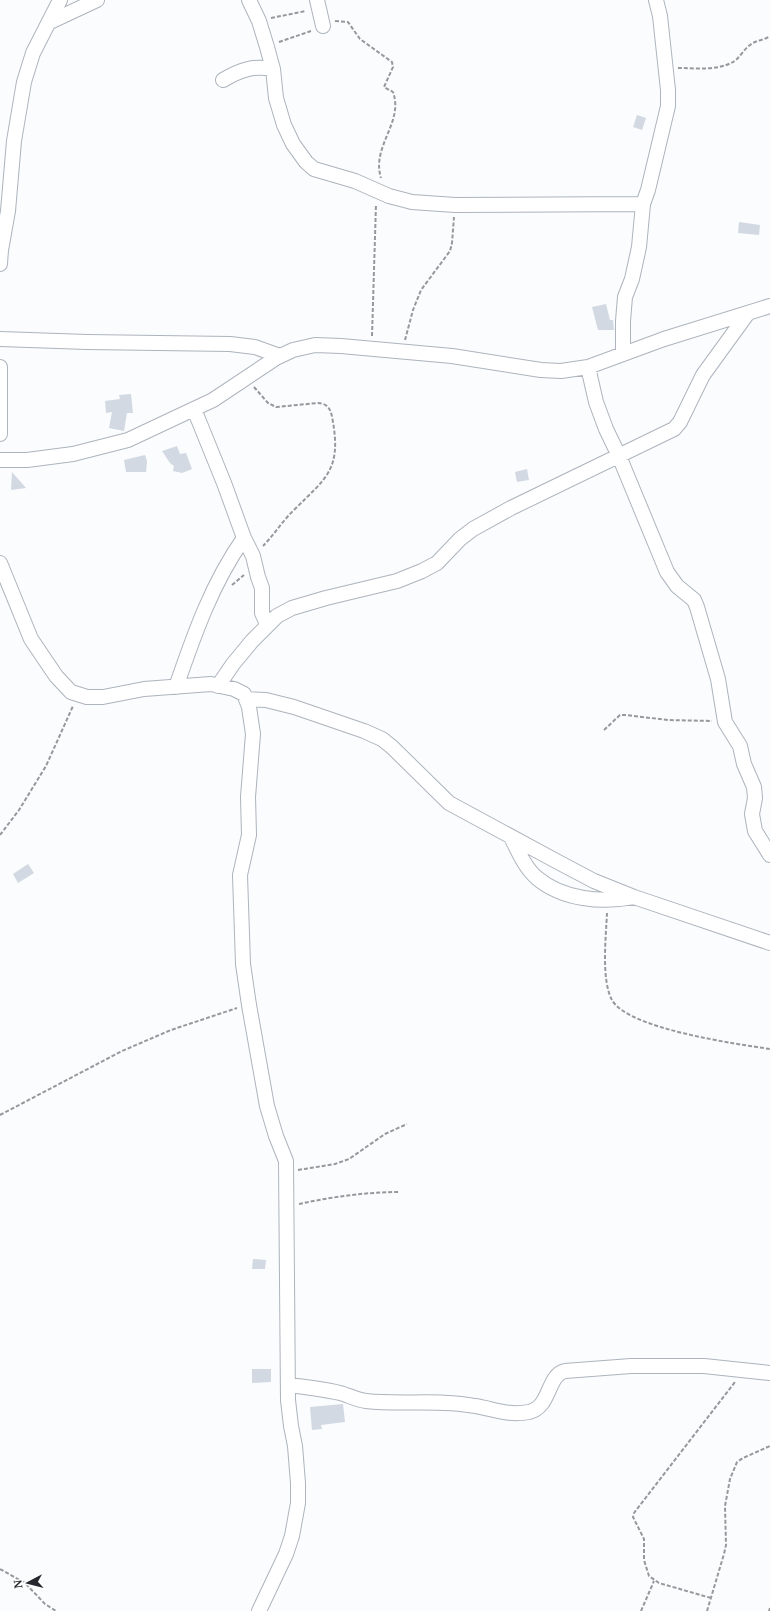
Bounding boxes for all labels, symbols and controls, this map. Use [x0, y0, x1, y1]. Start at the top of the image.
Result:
north arrow [8, 1563, 48, 1603]
text: N [10, 1579, 26, 1589]

